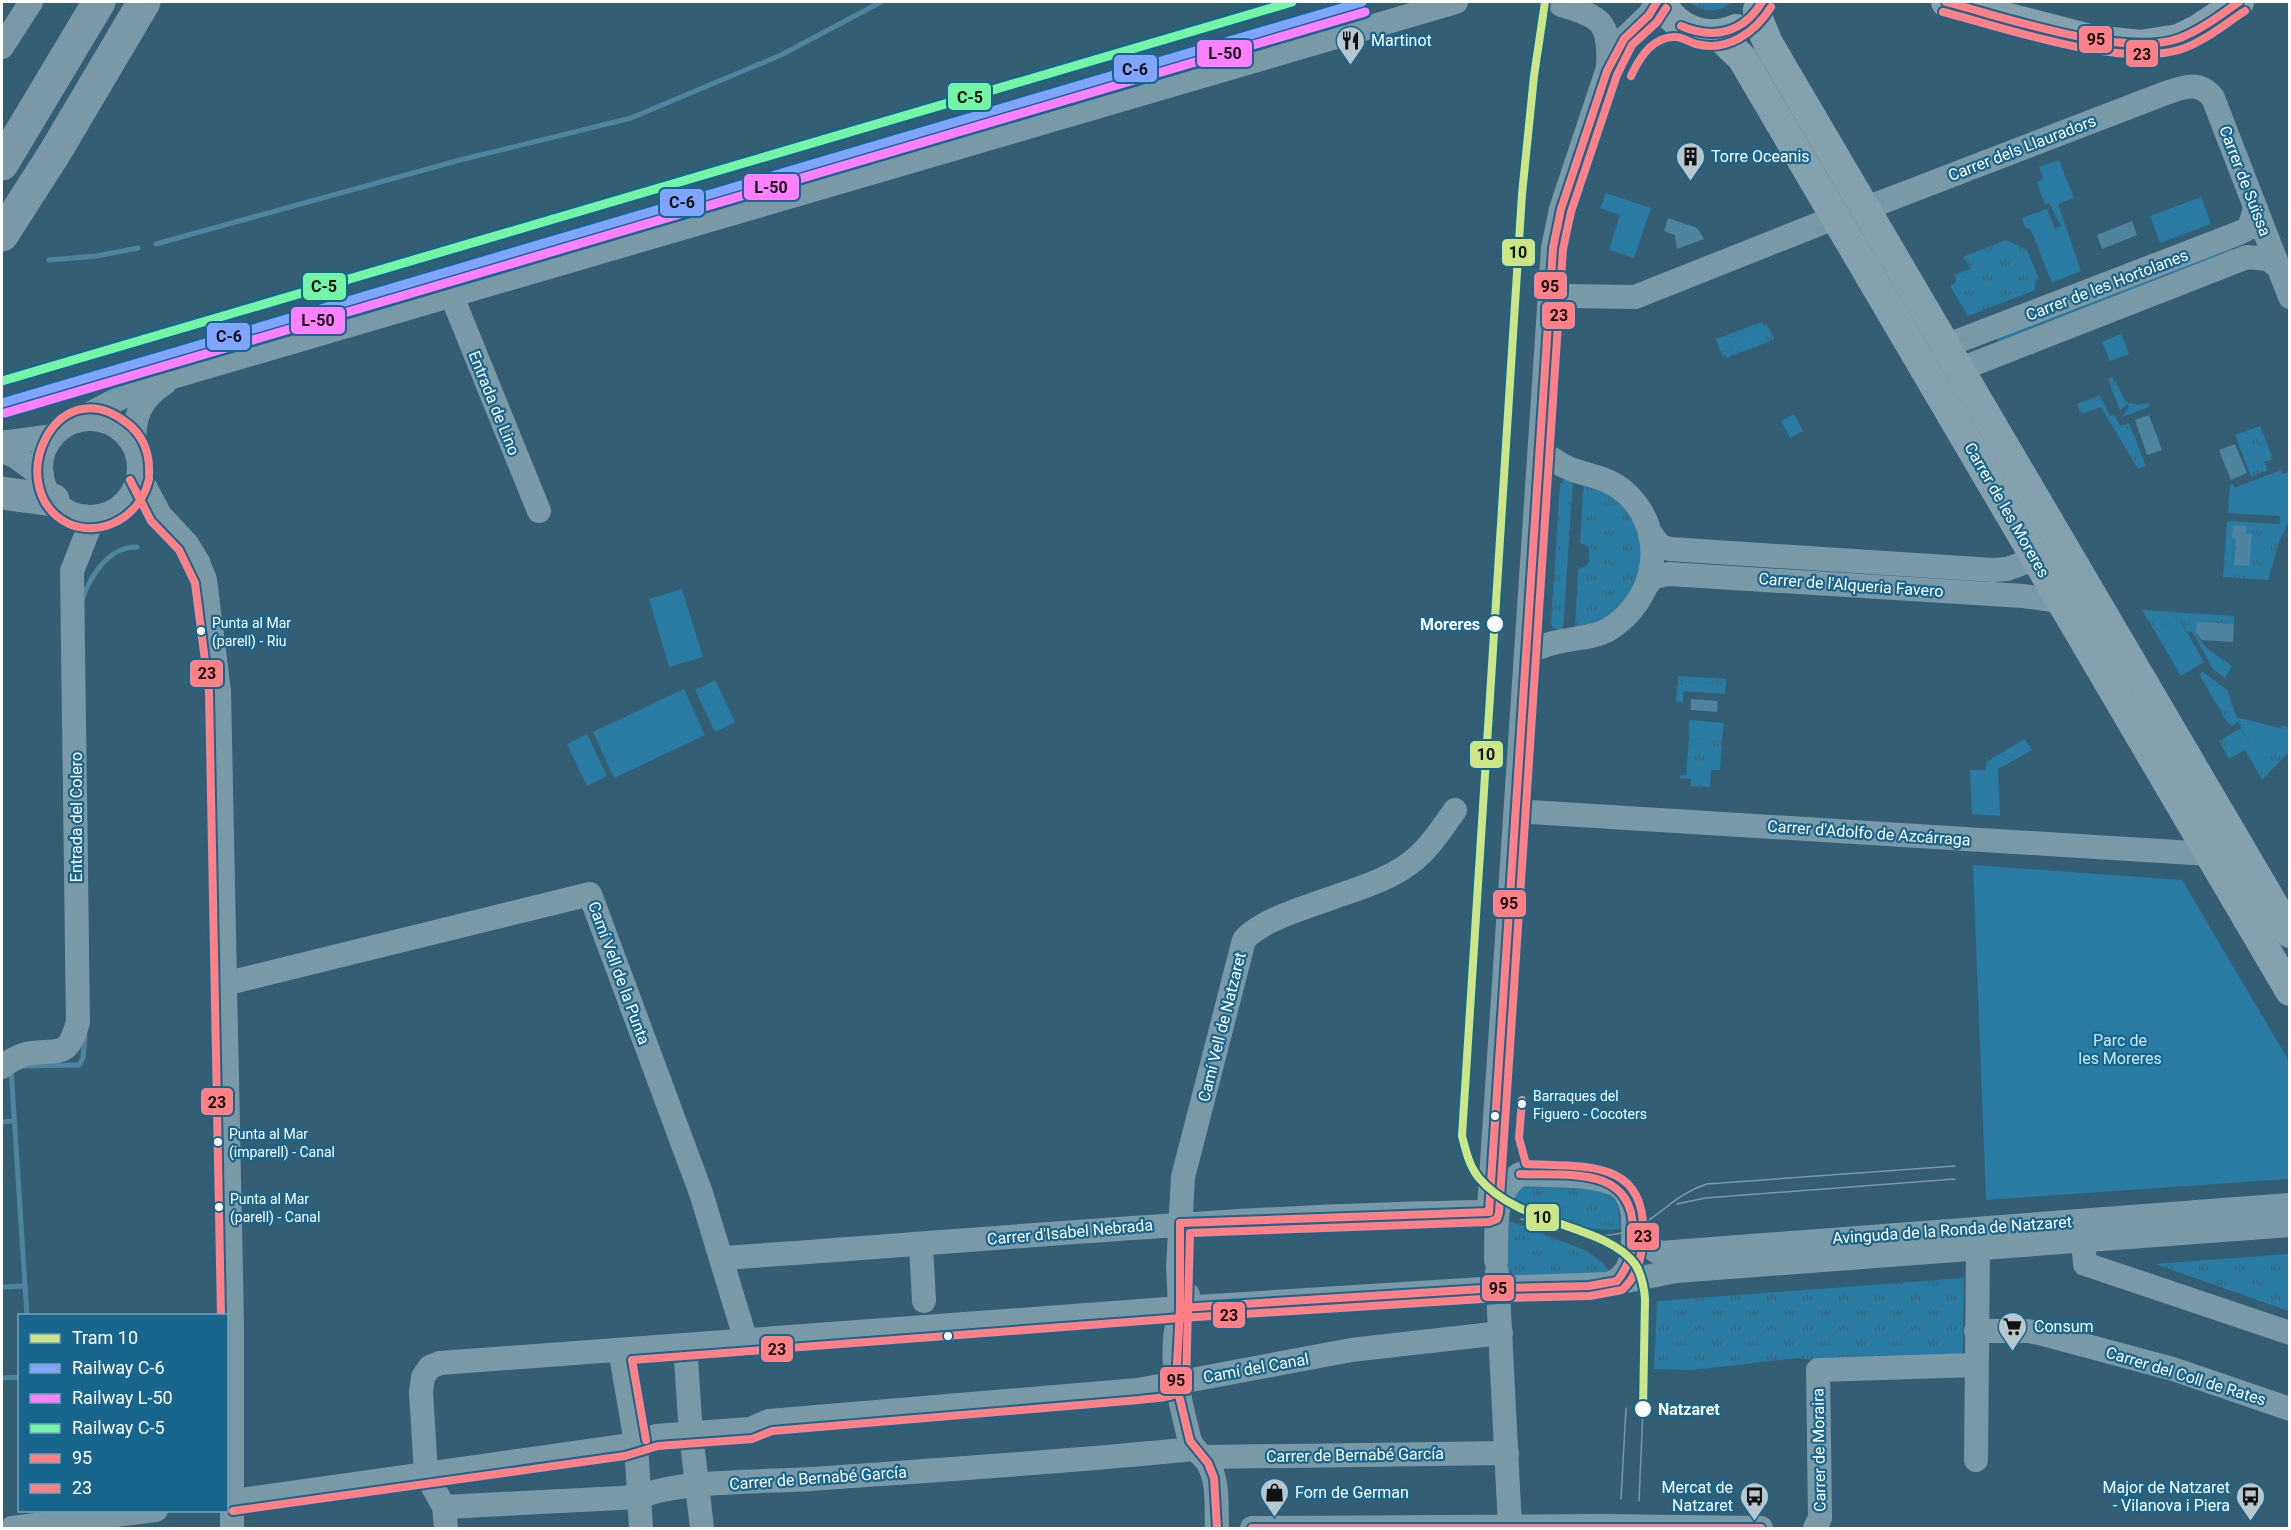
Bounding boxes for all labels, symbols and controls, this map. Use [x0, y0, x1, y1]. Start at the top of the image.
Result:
restaurant icon: Martinot [1334, 24, 1366, 66]
line badge: 95 [2078, 25, 2113, 54]
text: 95 [2087, 30, 2105, 49]
place label: Martinot [1371, 31, 1432, 50]
line badge: L-50 [1196, 39, 1253, 68]
line badge: 23 [2125, 39, 2159, 68]
text: L-50 [1208, 44, 1242, 63]
text: 23 [2133, 45, 2151, 64]
line badge: C-6 [1113, 54, 1158, 83]
text: C-6 [1122, 60, 1148, 79]
line badge: C-5 [947, 82, 992, 111]
text: C-5 [957, 88, 983, 107]
street label: Carrer dels Llauradors [1945, 111, 2099, 185]
street label: Carrer de Suïssa [2215, 123, 2275, 239]
building icon: Torre Oceanis [1674, 140, 1706, 182]
place label: Torre Oceanis [1711, 147, 1810, 166]
line badge: L-50 [743, 173, 800, 201]
text: L-50 [754, 178, 788, 197]
line badge: C-6 [659, 188, 705, 217]
text: C-6 [669, 193, 695, 212]
line badge: 10 [1501, 238, 1536, 267]
text: 10 [1509, 243, 1527, 262]
street label: Carrer de les Hortolanes [2023, 245, 2191, 325]
line badge: 95 [1533, 271, 1568, 300]
line badge: C-5 [302, 272, 347, 301]
text: C-5 [311, 277, 337, 296]
text: 95 [1541, 277, 1559, 296]
line badge: 23 [1541, 301, 1576, 330]
line badge: L-50 [290, 306, 346, 335]
text: 23 [1550, 306, 1568, 325]
text: L-50 [301, 311, 335, 330]
line badge: C-6 [206, 322, 251, 351]
text: C-6 [216, 327, 242, 346]
street label: Entrada de Lino [464, 348, 524, 458]
street label: Carrer de les Moreres [1961, 439, 2053, 581]
street label: Carrer de l'Alqueria Favero [1758, 569, 1944, 601]
marker: Moreres [1485, 614, 1505, 634]
place label: Punta al Mar (parell) - Riu [212, 615, 291, 650]
place label: Moreres [1420, 615, 1480, 634]
marker: Punta al Mar (parell) - Riu [195, 625, 207, 637]
line badge: 23 [189, 659, 224, 688]
text: 23 [198, 664, 216, 683]
line badge: 10 [1469, 740, 1504, 769]
text: 10 [1477, 745, 1495, 764]
street label: Entrada del Colero [67, 752, 86, 882]
street label: Carrer d'Adolfo de Azcárraga [1767, 816, 1971, 850]
line badge: 95 [1492, 889, 1527, 918]
text: 95 [1500, 894, 1518, 913]
street label: Camí Vell de la Punta [584, 899, 654, 1047]
street label: Camí Vell de Natzaret [1194, 950, 1250, 1104]
park label: Parc de les Moreres [2078, 1031, 2162, 1068]
line badge: 23 [200, 1087, 234, 1116]
place label: Barraques del Figuero - Cocoters [1533, 1088, 1647, 1122]
text: 23 [208, 1093, 226, 1112]
marker: Barraques del Figuero - Cocoters [1516, 1098, 1528, 1110]
unlabelled marker [1489, 1110, 1501, 1122]
place label: Punta al Mar (imparell) - Canal [229, 1126, 335, 1161]
marker: Punta al Mar (imparell) - Canal [212, 1136, 224, 1148]
place label: Punta al Mar (parell) - Canal [230, 1191, 320, 1226]
marker: Punta al Mar (parell) - Canal [213, 1201, 225, 1213]
line badge: 10 [1525, 1203, 1560, 1232]
text: 10 [1533, 1208, 1551, 1227]
street label: Avinguda de la Ronda de Natzaret [1832, 1212, 2072, 1248]
street label: Carrer d'Isabel Nebrada [986, 1215, 1154, 1249]
line badge: 23 [1626, 1222, 1660, 1251]
text: 23 [1634, 1227, 1652, 1246]
line badge: 95 [1481, 1274, 1515, 1302]
text: 95 [1489, 1279, 1507, 1298]
line badge: 23 [1212, 1301, 1246, 1329]
text: 23 [1220, 1306, 1238, 1325]
supermarket icon: Consum [1997, 1310, 2029, 1352]
legend [18, 1314, 228, 1512]
place label: Consum [2034, 1317, 2093, 1336]
text: Tram 10 [72, 1327, 138, 1348]
unlabelled marker [942, 1330, 954, 1342]
line badge: 23 [760, 1335, 794, 1363]
text: 23 [768, 1340, 786, 1359]
street label: Carrer del Coll de Rates [2104, 1343, 2268, 1409]
street label: Camí del Canal [1202, 1349, 1310, 1387]
text: Railway C-6 [72, 1357, 165, 1378]
line badge: 95 [1159, 1366, 1193, 1395]
text: 95 [1167, 1371, 1185, 1390]
text: Railway L-50 [72, 1387, 173, 1408]
street label: Carrer de Moraira [1808, 1388, 1830, 1512]
marker: Natzaret [1633, 1399, 1653, 1419]
place label: Natzaret [1658, 1400, 1720, 1419]
text: Railway C-5 [72, 1417, 165, 1438]
street label: Carrer de Bernabé García [1266, 1444, 1444, 1466]
text: 95 [72, 1447, 92, 1468]
street label: Carrer de Bernabé García [729, 1462, 907, 1494]
shop icon: Forn de German [1258, 1476, 1290, 1518]
text: 23 [72, 1477, 92, 1498]
place label: Mercat de Natzaret [1661, 1478, 1733, 1515]
place label: Major de Natzaret - Vilanova i Piera [2103, 1478, 2230, 1515]
bus stop icon: Mercat de Natzaret [1738, 1480, 1770, 1522]
bus stop icon: Major de Natzaret - Vilanova i Piera [2235, 1480, 2267, 1522]
place label: Forn de German [1295, 1483, 1409, 1502]

